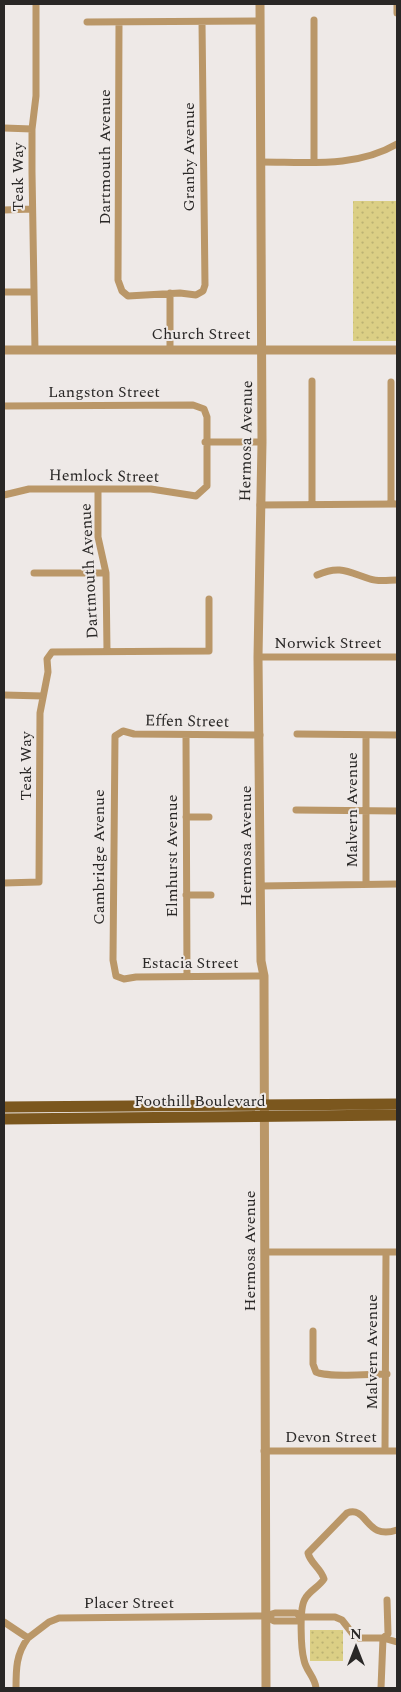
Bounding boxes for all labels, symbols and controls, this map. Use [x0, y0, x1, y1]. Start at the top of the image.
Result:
street label: Dartmouth Avenue [93, 89, 117, 225]
street label: Granby Avenue [177, 102, 201, 212]
street label: Teak Way [6, 141, 30, 212]
street label: Church Street [151, 322, 251, 346]
street label: Langston Street [48, 380, 160, 404]
street label: Hermosa Avenue [233, 380, 259, 502]
street label: Hemlock Street [49, 463, 160, 489]
street label: Dartmouth Avenue [73, 503, 105, 639]
street label: Norwick Street [274, 631, 382, 655]
street label: Effen Street [145, 708, 230, 734]
street label: Teak Way [14, 730, 38, 801]
street label: Malvern Avenue [340, 752, 364, 868]
street label: Hermosa Avenue [234, 785, 258, 907]
street label: Cambridge Avenue [87, 789, 111, 925]
street label: Elmhurst Avenue [160, 795, 184, 917]
street label: Estacia Street [141, 951, 239, 975]
street label: Foothill Boulevard [134, 1089, 266, 1113]
street label: Hermosa Avenue [238, 1190, 262, 1312]
street label: Malvern Avenue [360, 1294, 384, 1410]
street label: Devon Street [285, 1425, 377, 1449]
street label: Placer Street [84, 1591, 175, 1615]
north arrow [331, 1622, 381, 1672]
text: N [350, 1624, 362, 1645]

